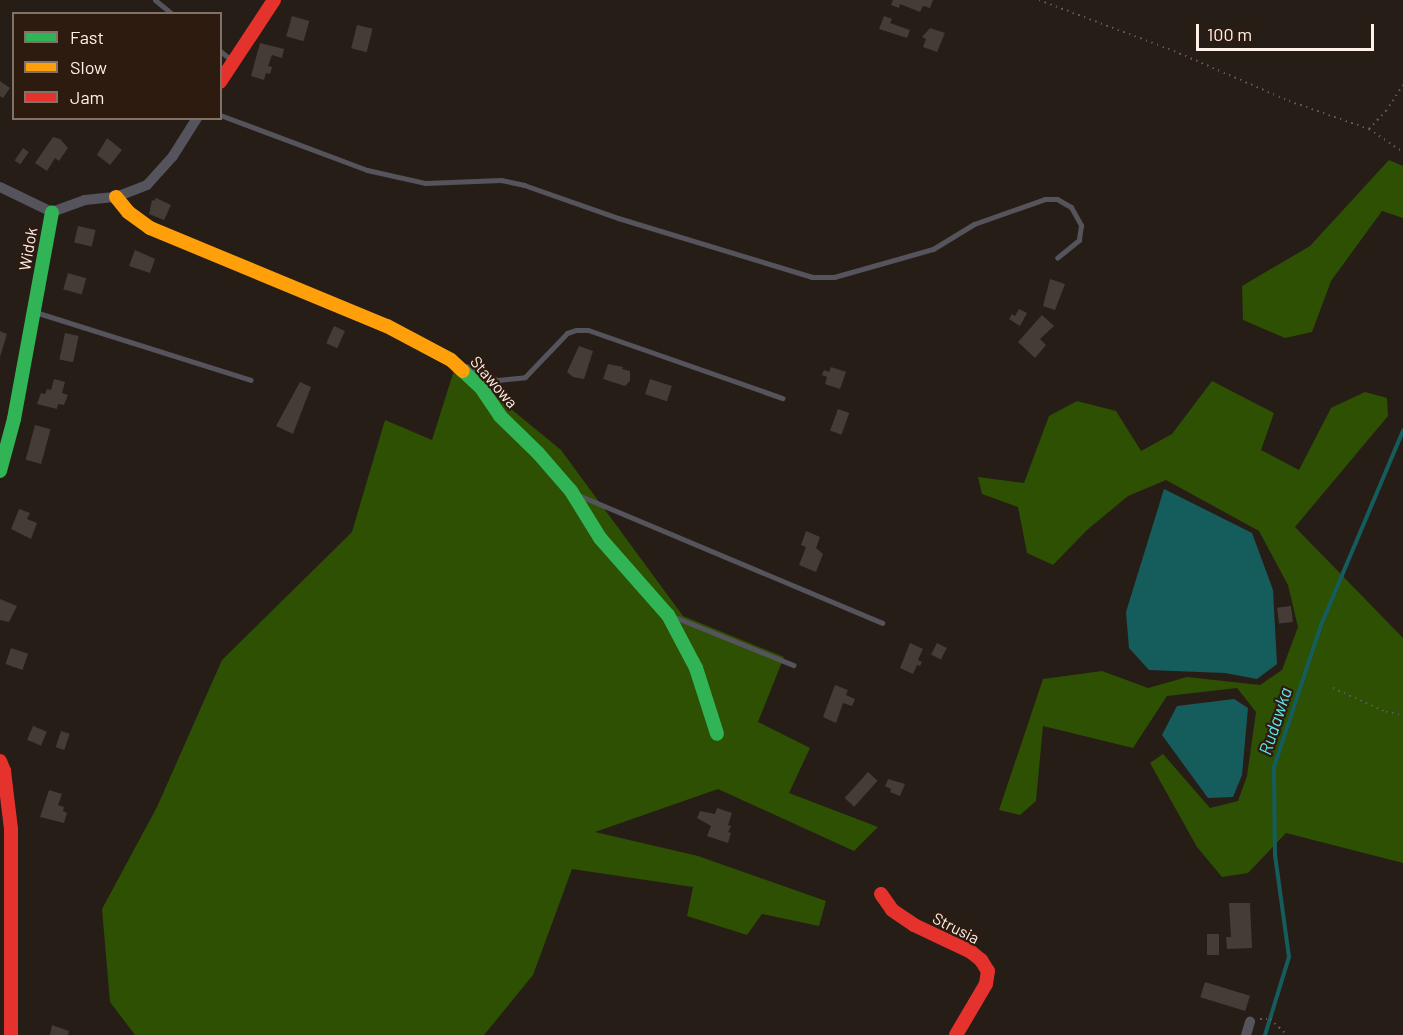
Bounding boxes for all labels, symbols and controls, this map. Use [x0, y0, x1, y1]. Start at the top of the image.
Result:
legend [12, 12, 222, 120]
scale bar [1199, 12, 1378, 50]
text: 100 m [1207, 23, 1252, 45]
text: Fast [70, 26, 104, 48]
text: Slow [70, 56, 107, 78]
text: Jam [70, 86, 104, 108]
street label: Widok [15, 226, 41, 272]
street label: Stawowa [466, 352, 522, 412]
water label: Rudawka [1254, 685, 1296, 757]
street label: Strusia [930, 908, 982, 948]

